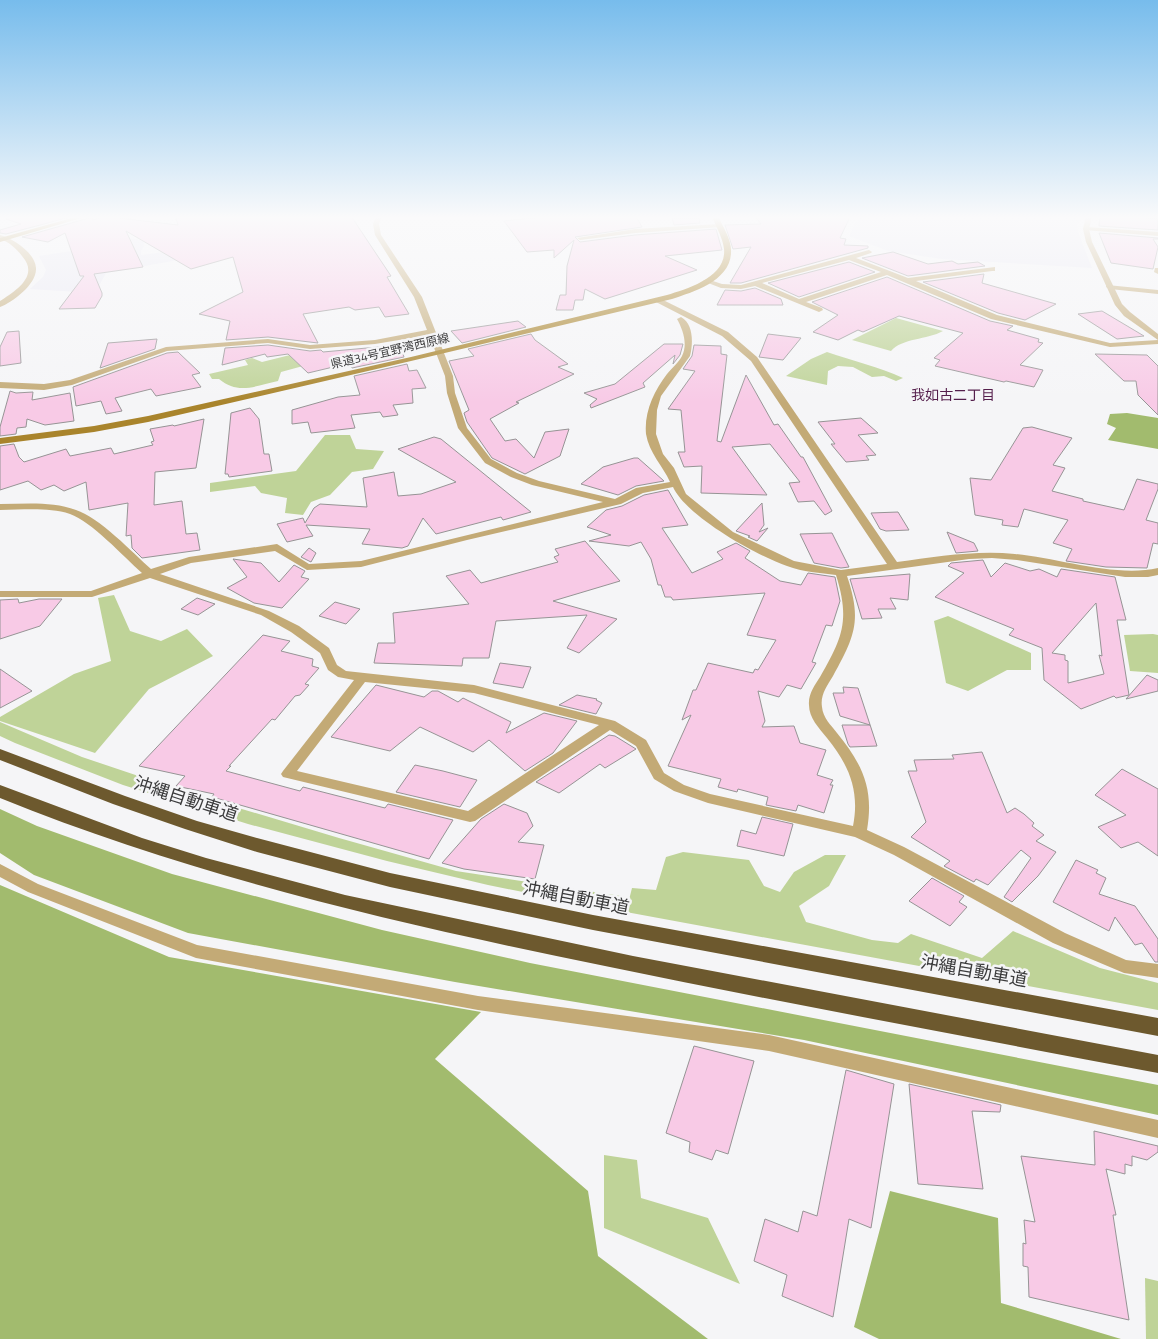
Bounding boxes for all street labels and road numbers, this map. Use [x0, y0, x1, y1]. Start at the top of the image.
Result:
street label: 県道34号宜野湾西原線 [329, 328, 451, 373]
street label: 沖縄自動車道 [131, 769, 242, 828]
street label: 沖縄自動車道 [521, 874, 632, 921]
street label: 沖縄自動車道 [919, 948, 1030, 993]

